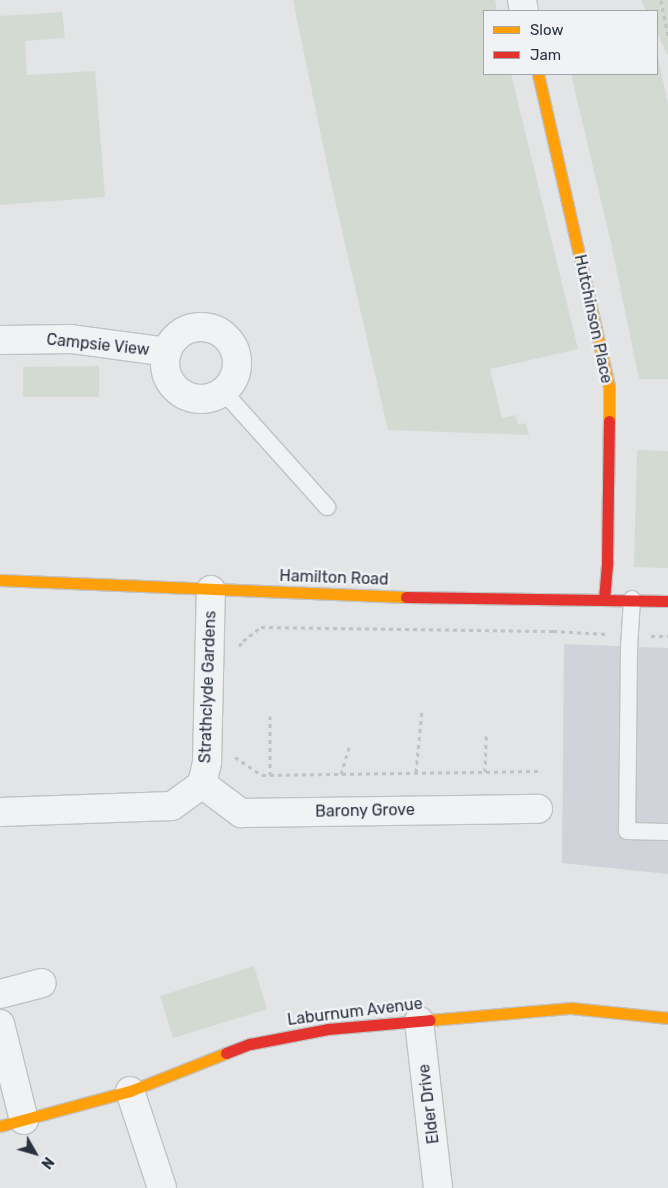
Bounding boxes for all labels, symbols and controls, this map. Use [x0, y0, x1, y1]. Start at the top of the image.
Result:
legend [483, 10, 658, 75]
text: Slow [530, 21, 563, 39]
text: Jam [530, 46, 561, 64]
street label: Hutchinson Place [570, 253, 616, 385]
street label: Campsie View [45, 330, 151, 360]
street label: Hamilton Road [279, 567, 389, 589]
street label: Strathclyde Gardens [196, 610, 220, 764]
street label: Barony Grove [315, 801, 415, 821]
street label: Laburnum Avenue [286, 994, 424, 1030]
street label: Elder Drive [415, 1063, 443, 1145]
north arrow [10, 1128, 60, 1178]
text: N [37, 1153, 57, 1172]

